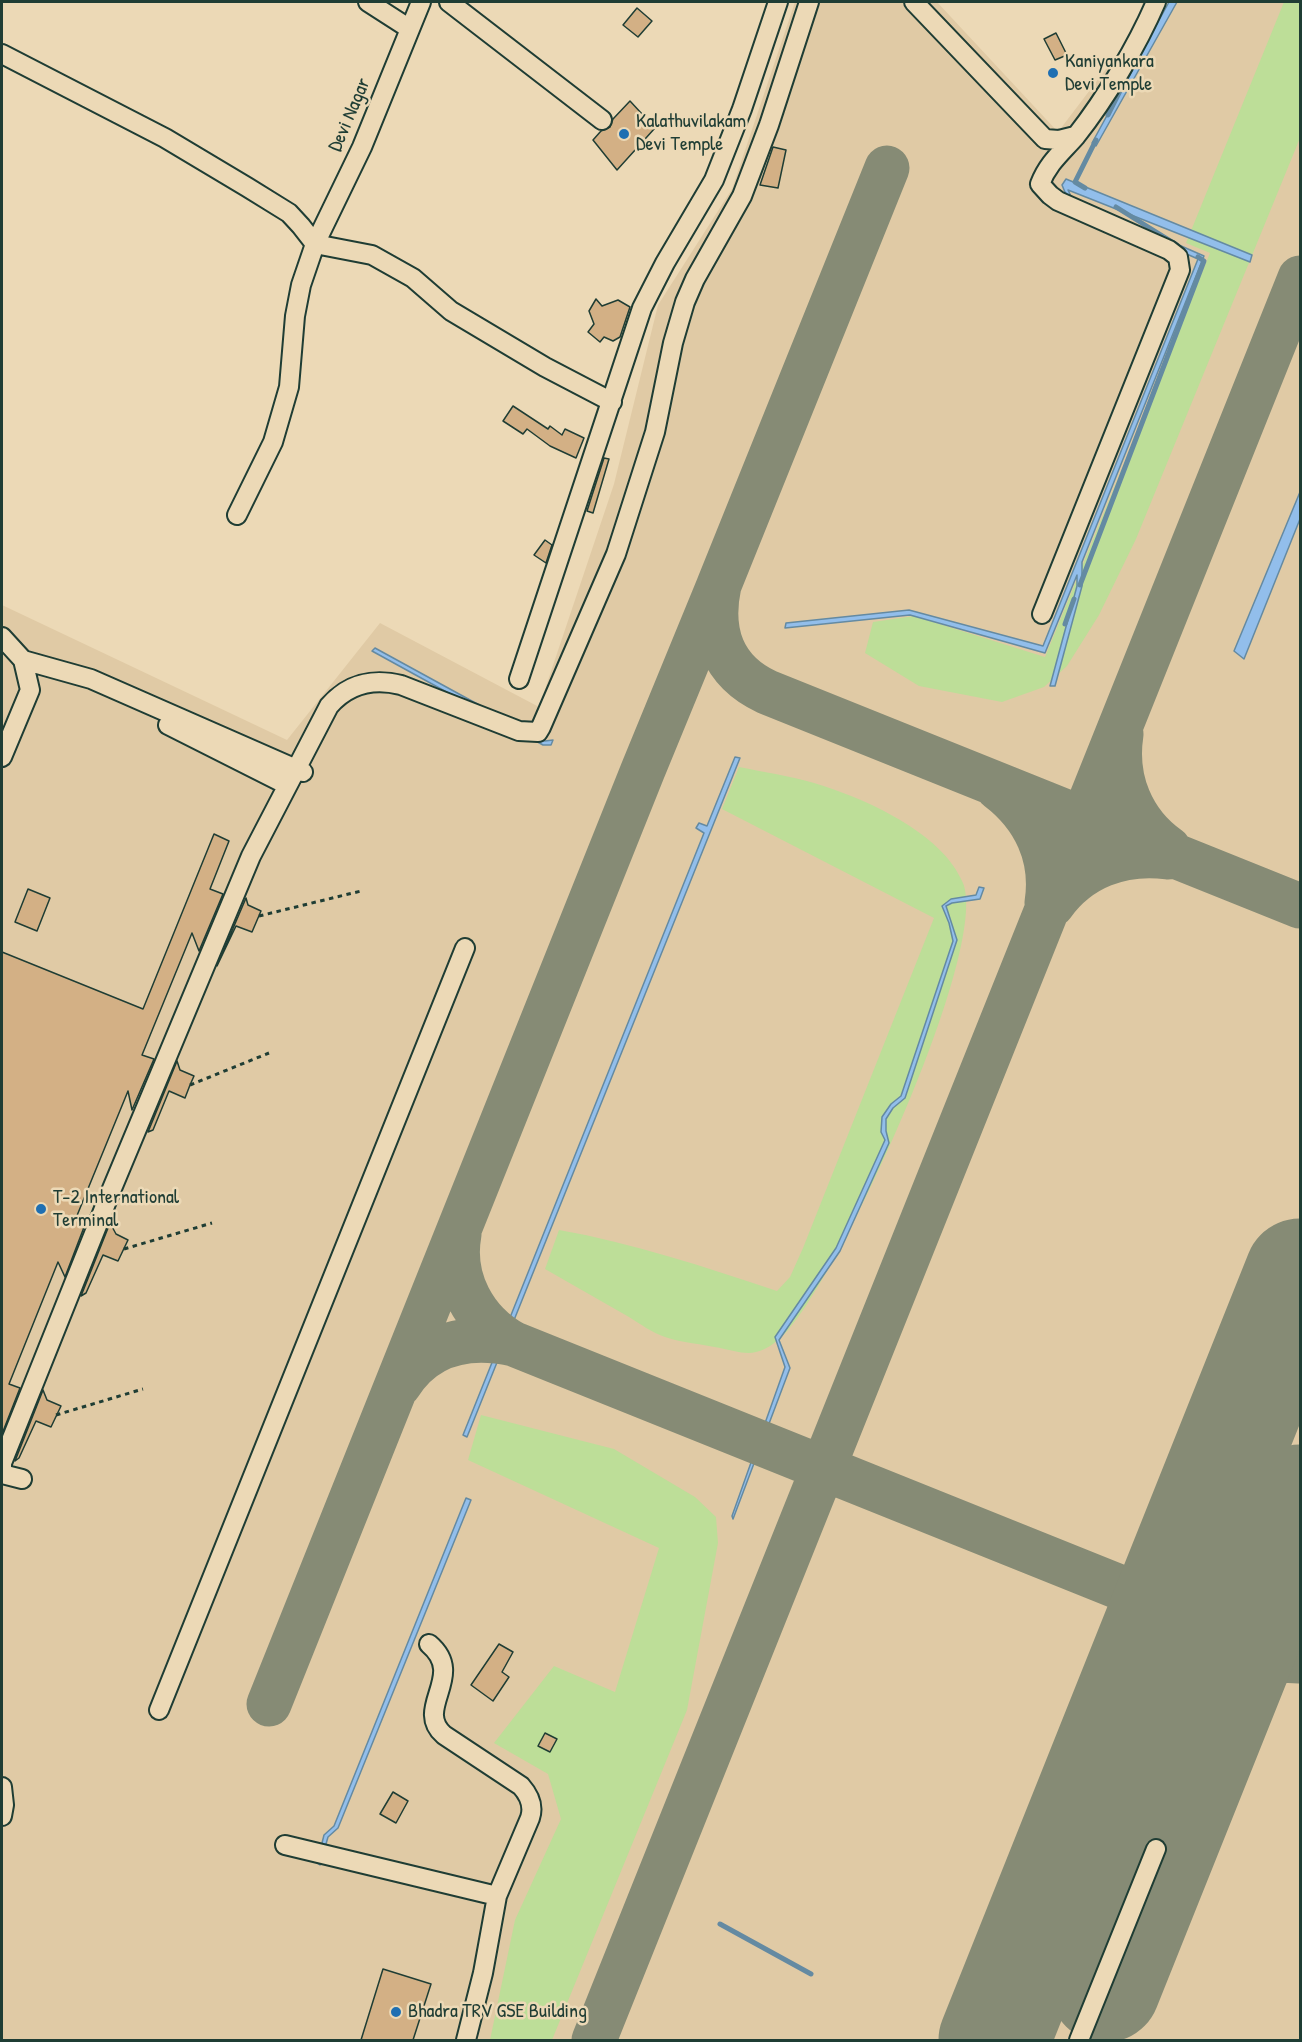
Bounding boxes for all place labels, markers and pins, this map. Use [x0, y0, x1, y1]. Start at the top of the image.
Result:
place label: Kaniyankara Devi Temple [1065, 50, 1154, 97]
marker: Kaniyankara Devi Temple [1046, 66, 1060, 80]
place label: Kalathuvilakam Devi Temple [636, 110, 746, 157]
marker: Kalathuvilakam Devi Temple [617, 127, 631, 141]
place label: T-2 International Terminal [53, 1186, 179, 1233]
marker: T-2 International Terminal [34, 1202, 48, 1216]
place label: Bhadra TRV GSE Building [408, 2000, 587, 2024]
marker: Bhadra TRV GSE Building [389, 2005, 403, 2019]

